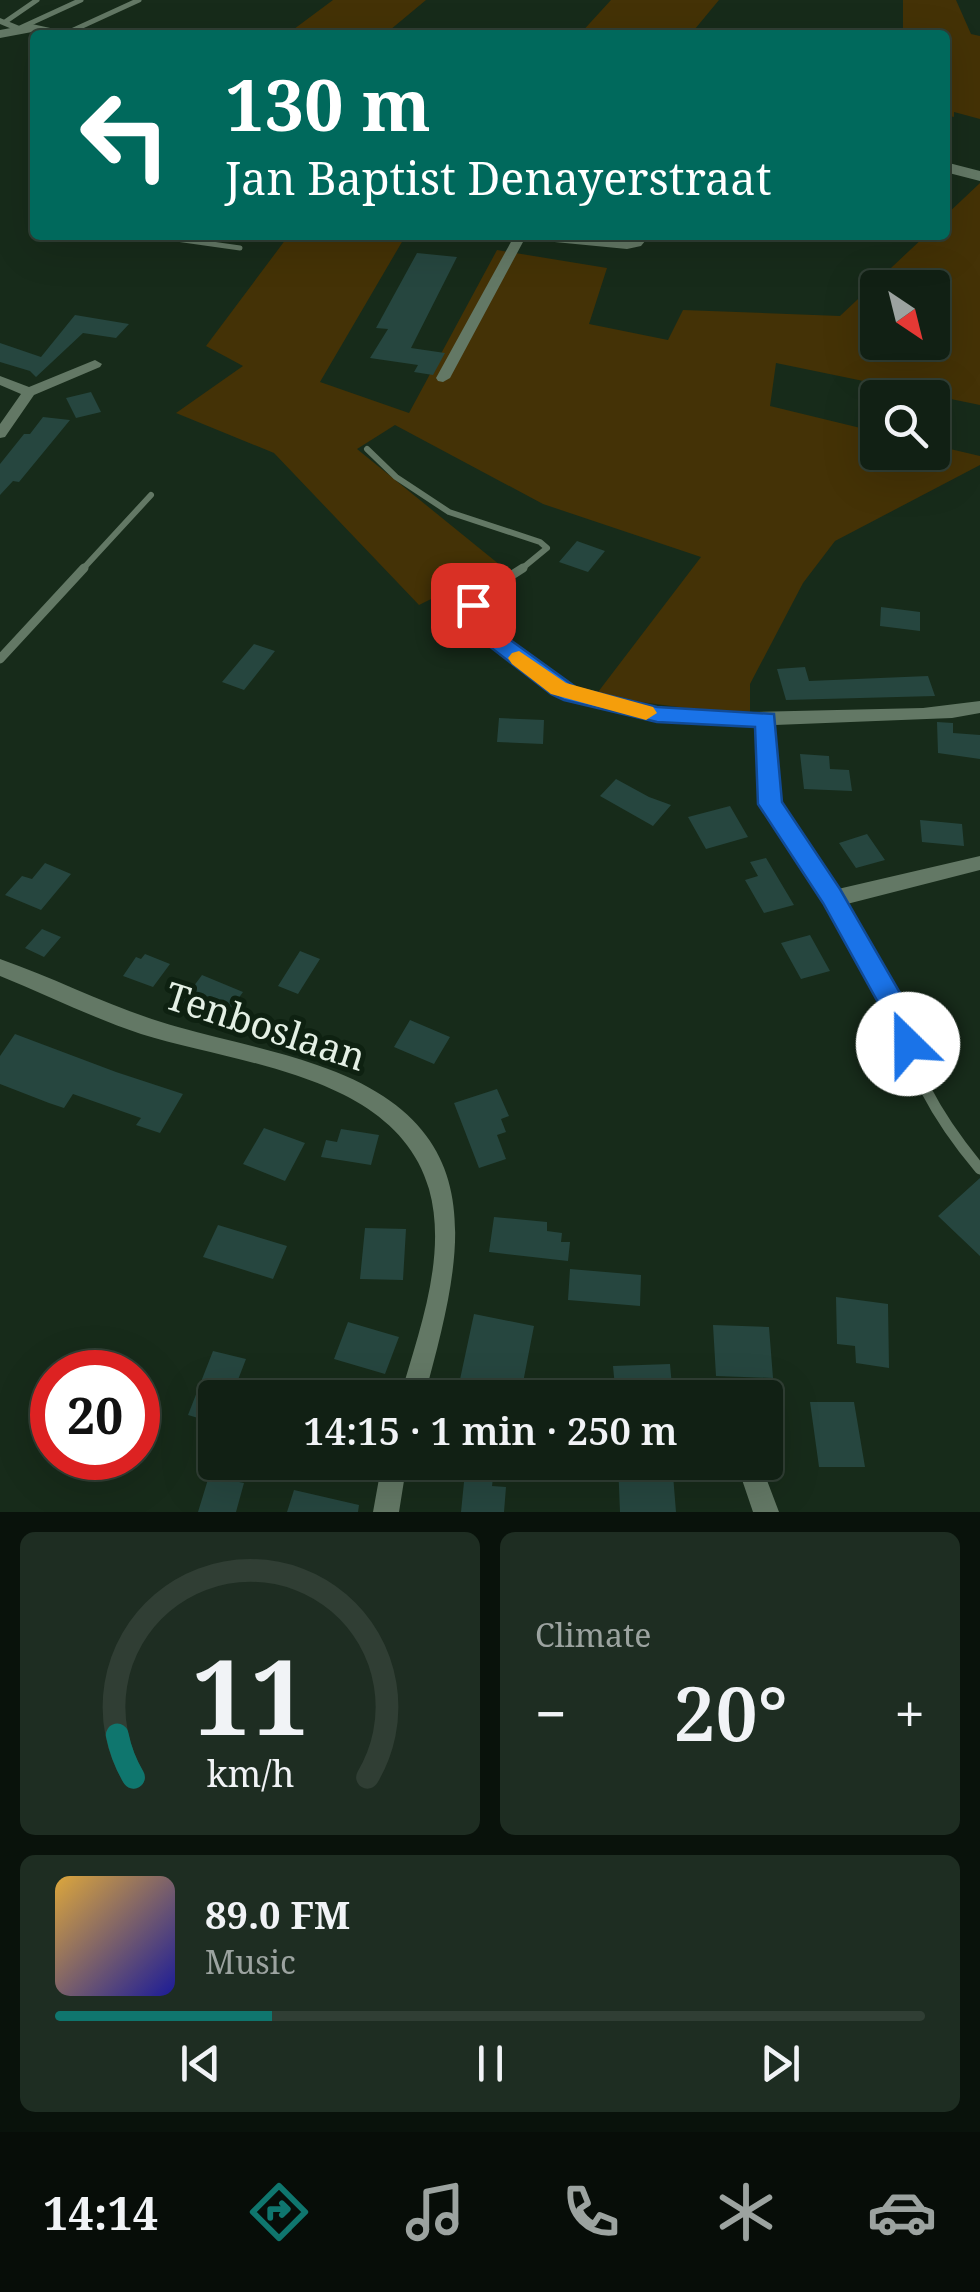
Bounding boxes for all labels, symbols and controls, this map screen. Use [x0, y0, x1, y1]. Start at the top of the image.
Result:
text: 130 m [225, 56, 431, 152]
icon: left [60, 70, 190, 200]
text: Jan Baptist Denayerstraat [225, 147, 771, 208]
north arrow [860, 270, 950, 360]
map controls [860, 270, 950, 470]
button: search [860, 380, 950, 470]
pin [431, 563, 516, 648]
icon: arrive [446, 578, 501, 633]
street label: Tenboslaan [159, 968, 373, 1082]
position arrow [856, 992, 960, 1096]
speed limit sign: 20 [30, 1350, 160, 1480]
text: 14:15 · 1 min · 250 m [303, 1404, 678, 1456]
text: Climate [535, 1613, 651, 1656]
text: 11 [191, 1624, 309, 1765]
text: 20° [673, 1661, 788, 1763]
text: − [535, 1675, 567, 1750]
text: + [894, 1675, 925, 1750]
text: km/h [206, 1749, 294, 1797]
text: 89.0 FM [205, 1888, 350, 1940]
text: Music [205, 1940, 296, 1983]
icon: previous [173, 2036, 228, 2091]
icon: pause [463, 2036, 518, 2091]
icon: next [753, 2036, 808, 2091]
icon: directions [244, 2177, 314, 2247]
icon: music [400, 2177, 470, 2247]
icon: phone [556, 2177, 626, 2247]
icon: climate [711, 2177, 781, 2247]
icon: car [867, 2177, 937, 2247]
text: 14:14 [43, 2182, 158, 2243]

